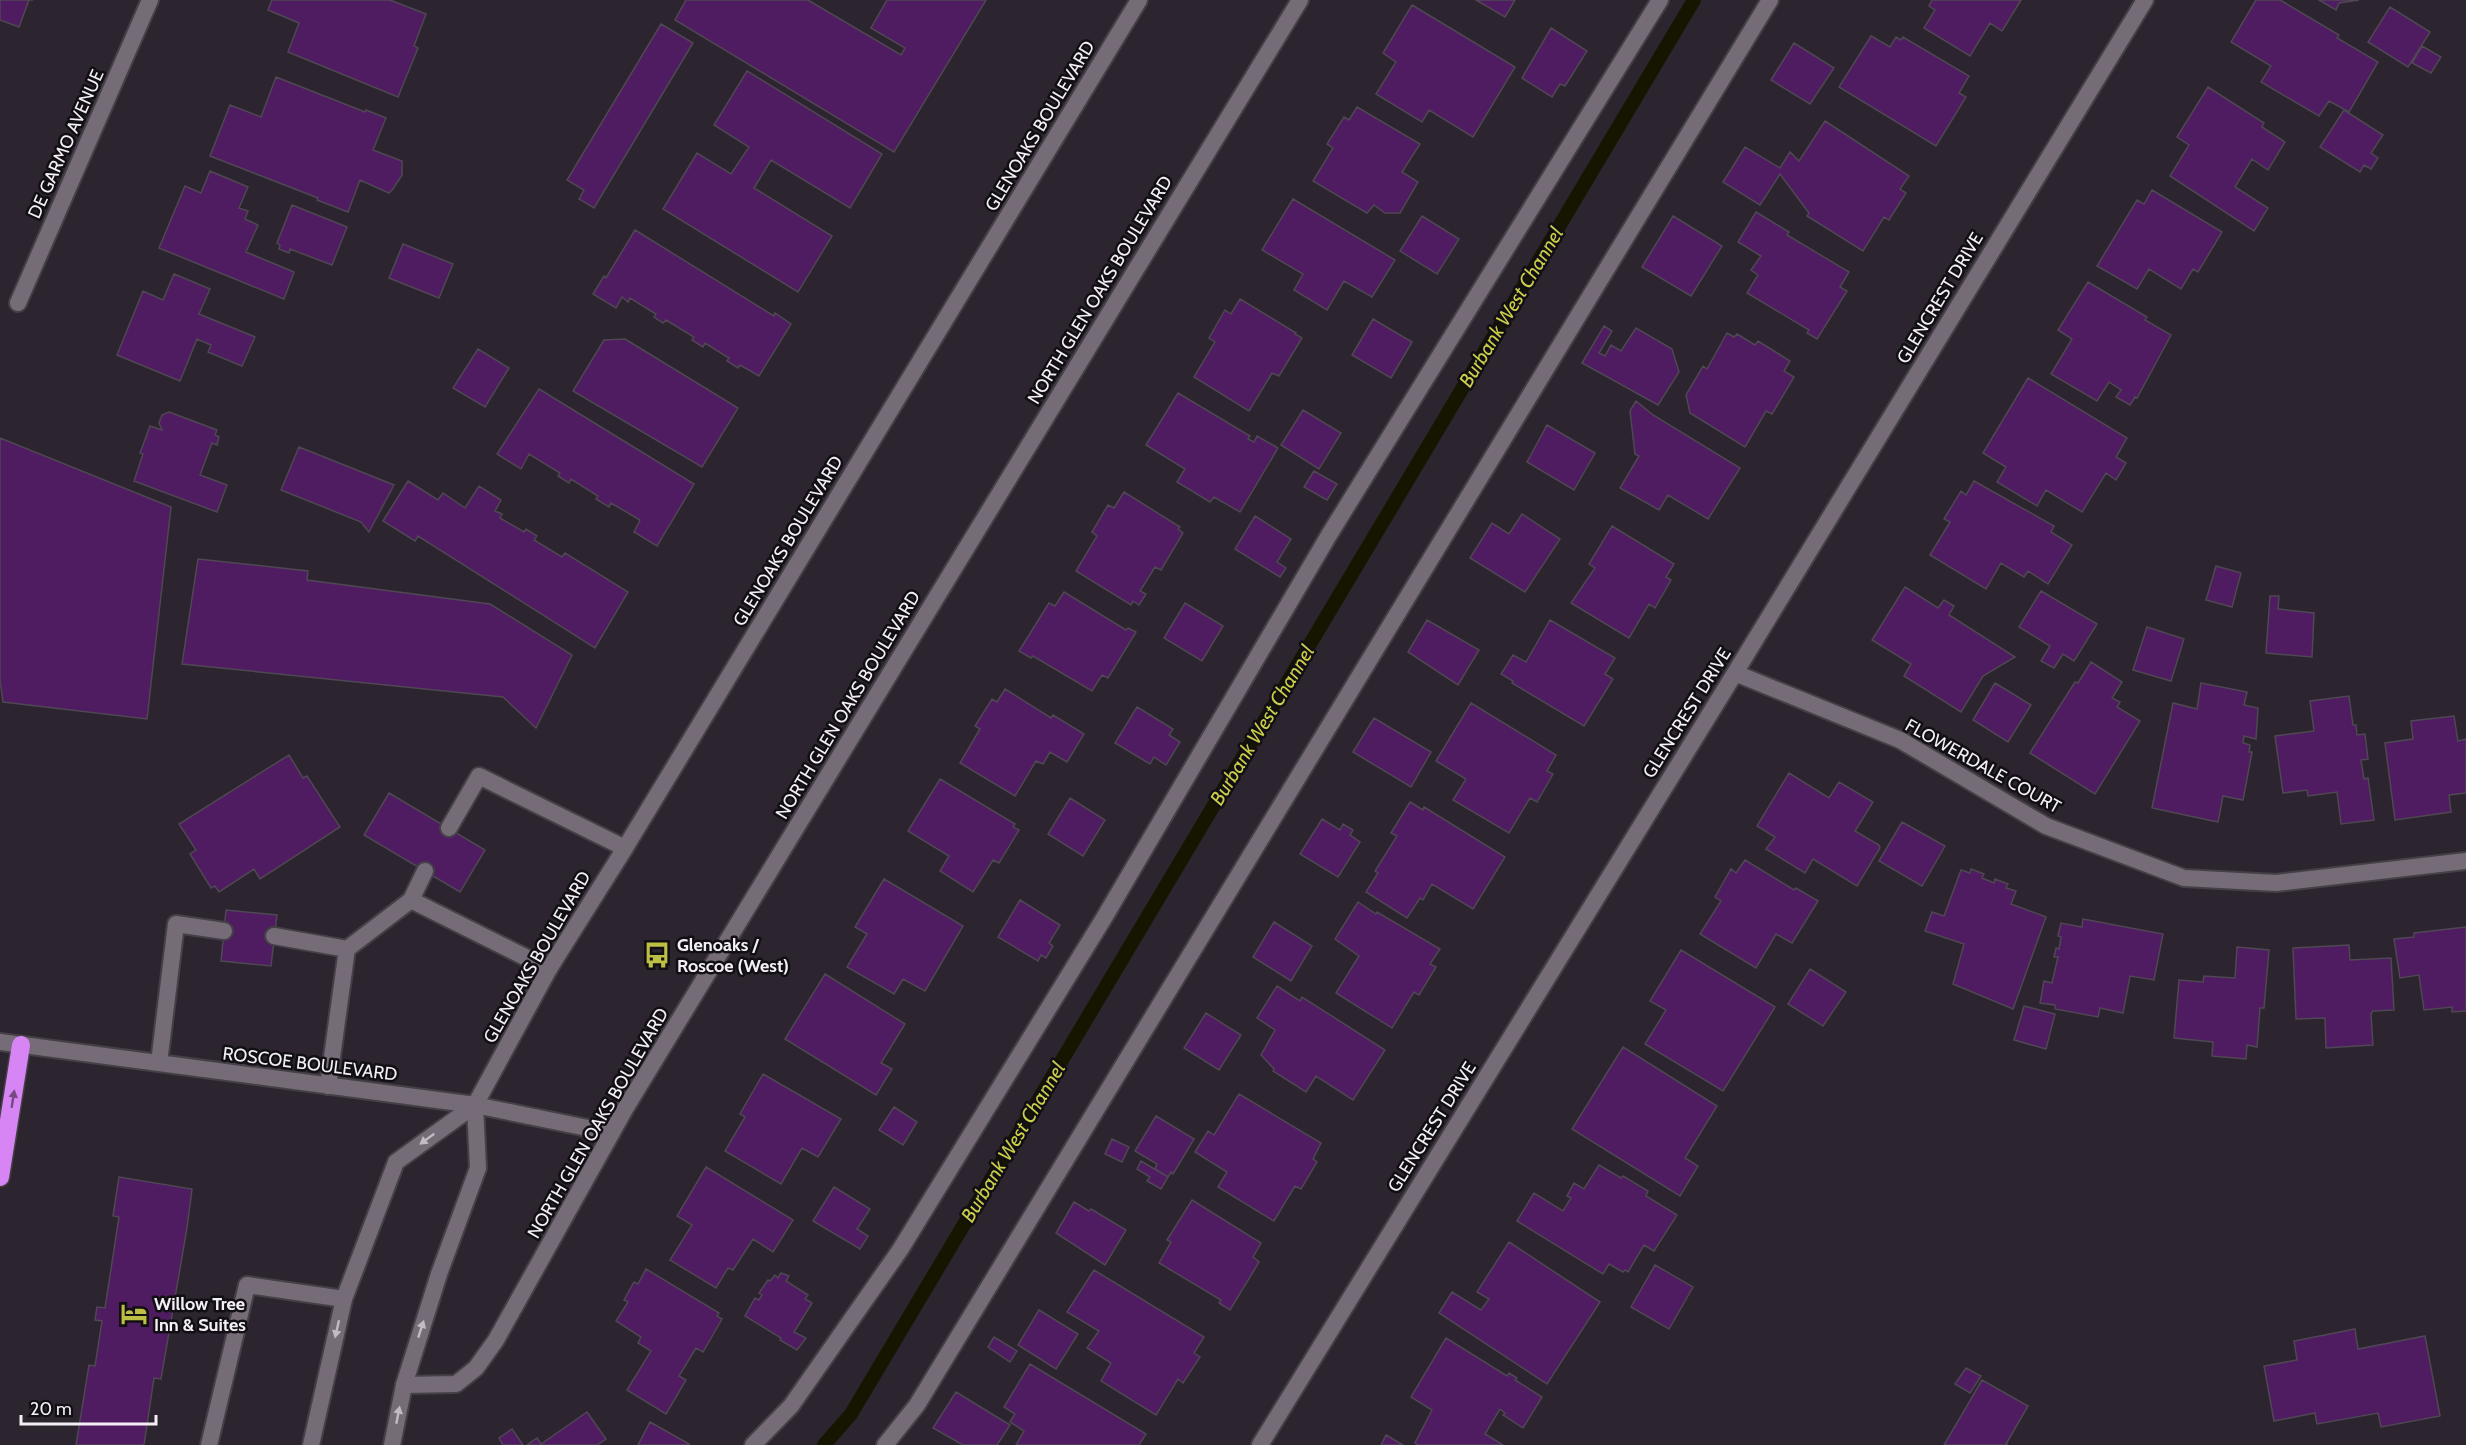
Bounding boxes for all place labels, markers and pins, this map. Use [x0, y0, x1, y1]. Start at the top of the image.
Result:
place label: Glenoaks / Roscoe (West) [677, 934, 789, 977]
bus stop icon: Glenoaks / Roscoe (West) [642, 940, 672, 970]
place label: Willow Tree Inn & Suites [154, 1293, 246, 1336]
hotel icon: Willow Tree Inn & Suites [119, 1299, 149, 1329]

